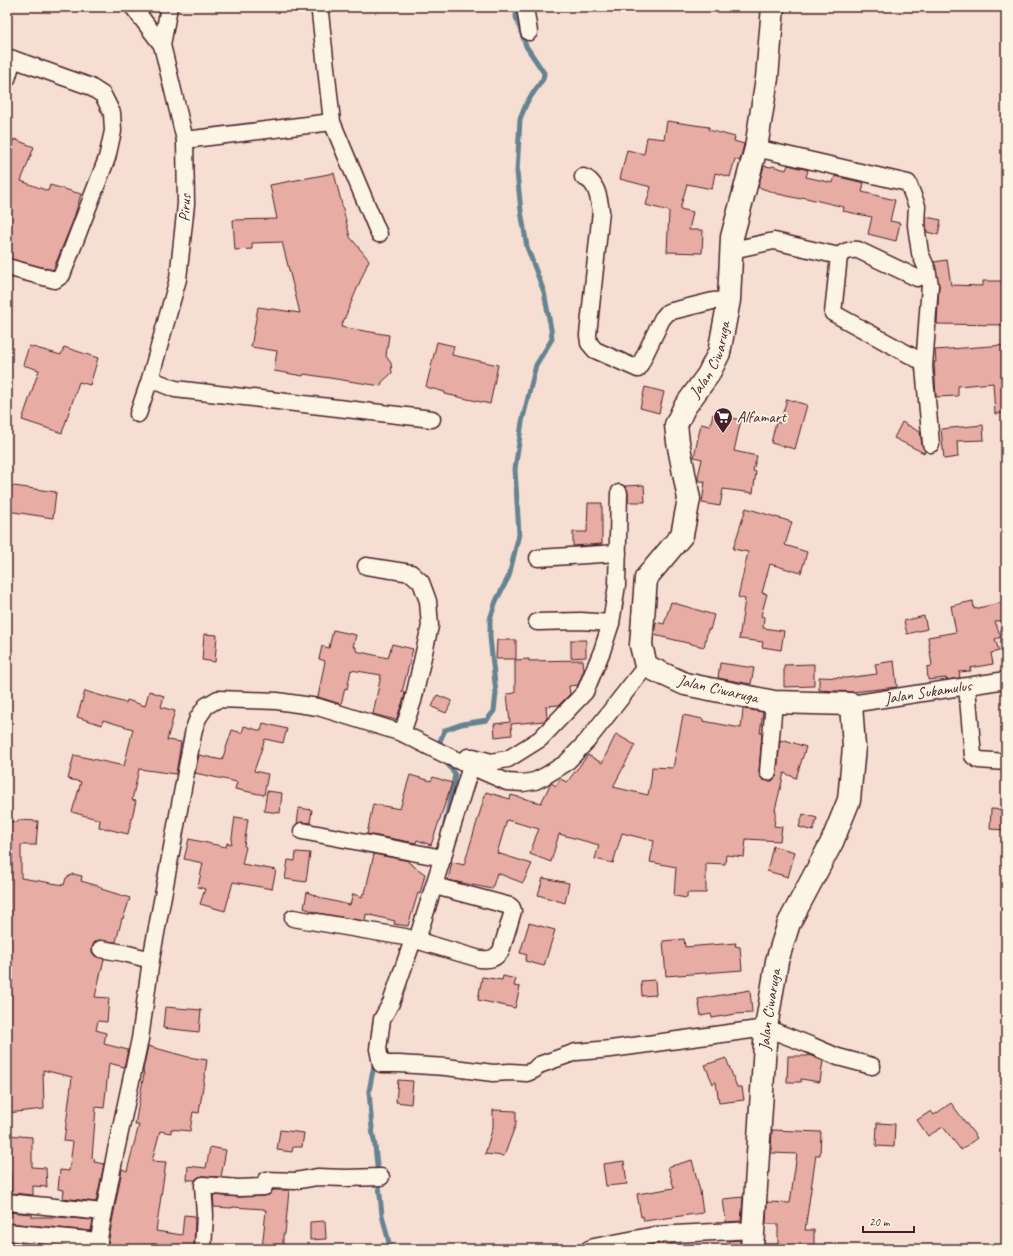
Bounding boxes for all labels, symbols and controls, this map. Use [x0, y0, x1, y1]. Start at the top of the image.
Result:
street label: Pirus [174, 192, 196, 222]
street label: Jalan Ciwaruga [684, 319, 735, 402]
supermarket icon: Alfamart [712, 406, 734, 434]
place label: Alfamart [737, 407, 788, 427]
street label: Jalan Ciwaruga [675, 670, 762, 708]
street label: Jalan Sukamulus [882, 675, 974, 709]
street label: Jalan Ciwaruga [755, 966, 786, 1052]
scale bar [863, 1208, 914, 1234]
text: 20 m [869, 1214, 891, 1230]

